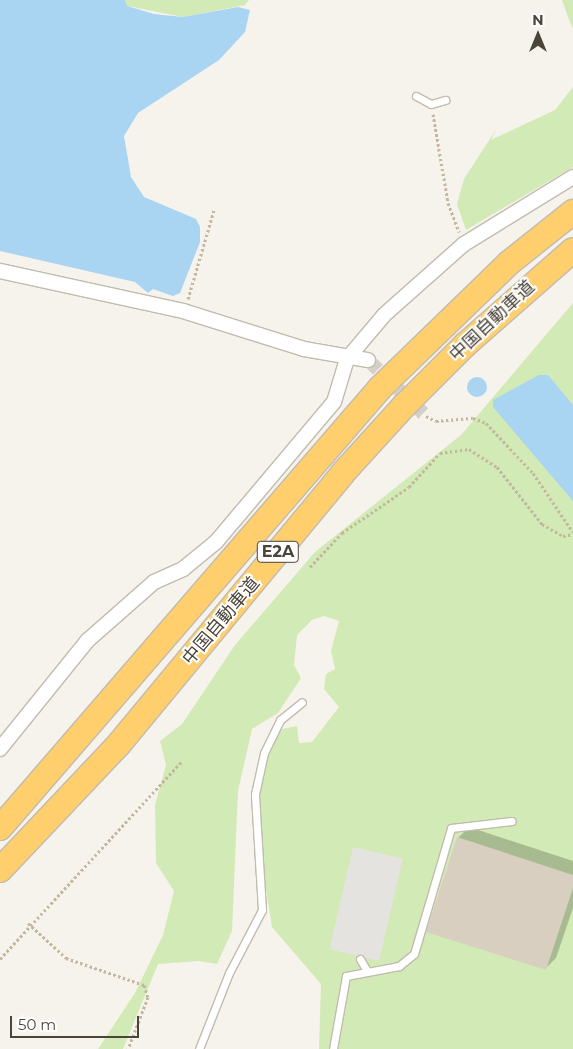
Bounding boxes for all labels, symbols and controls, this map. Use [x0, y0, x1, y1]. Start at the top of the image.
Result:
north arrow [513, 10, 563, 60]
text: N [532, 11, 544, 29]
street label: 中国自動車道 [445, 276, 539, 366]
road number: E2A [257, 538, 299, 566]
street label: 中国自動車道 [178, 573, 264, 669]
scale bar [12, 1006, 141, 1038]
text: 50 m [18, 1015, 56, 1034]

